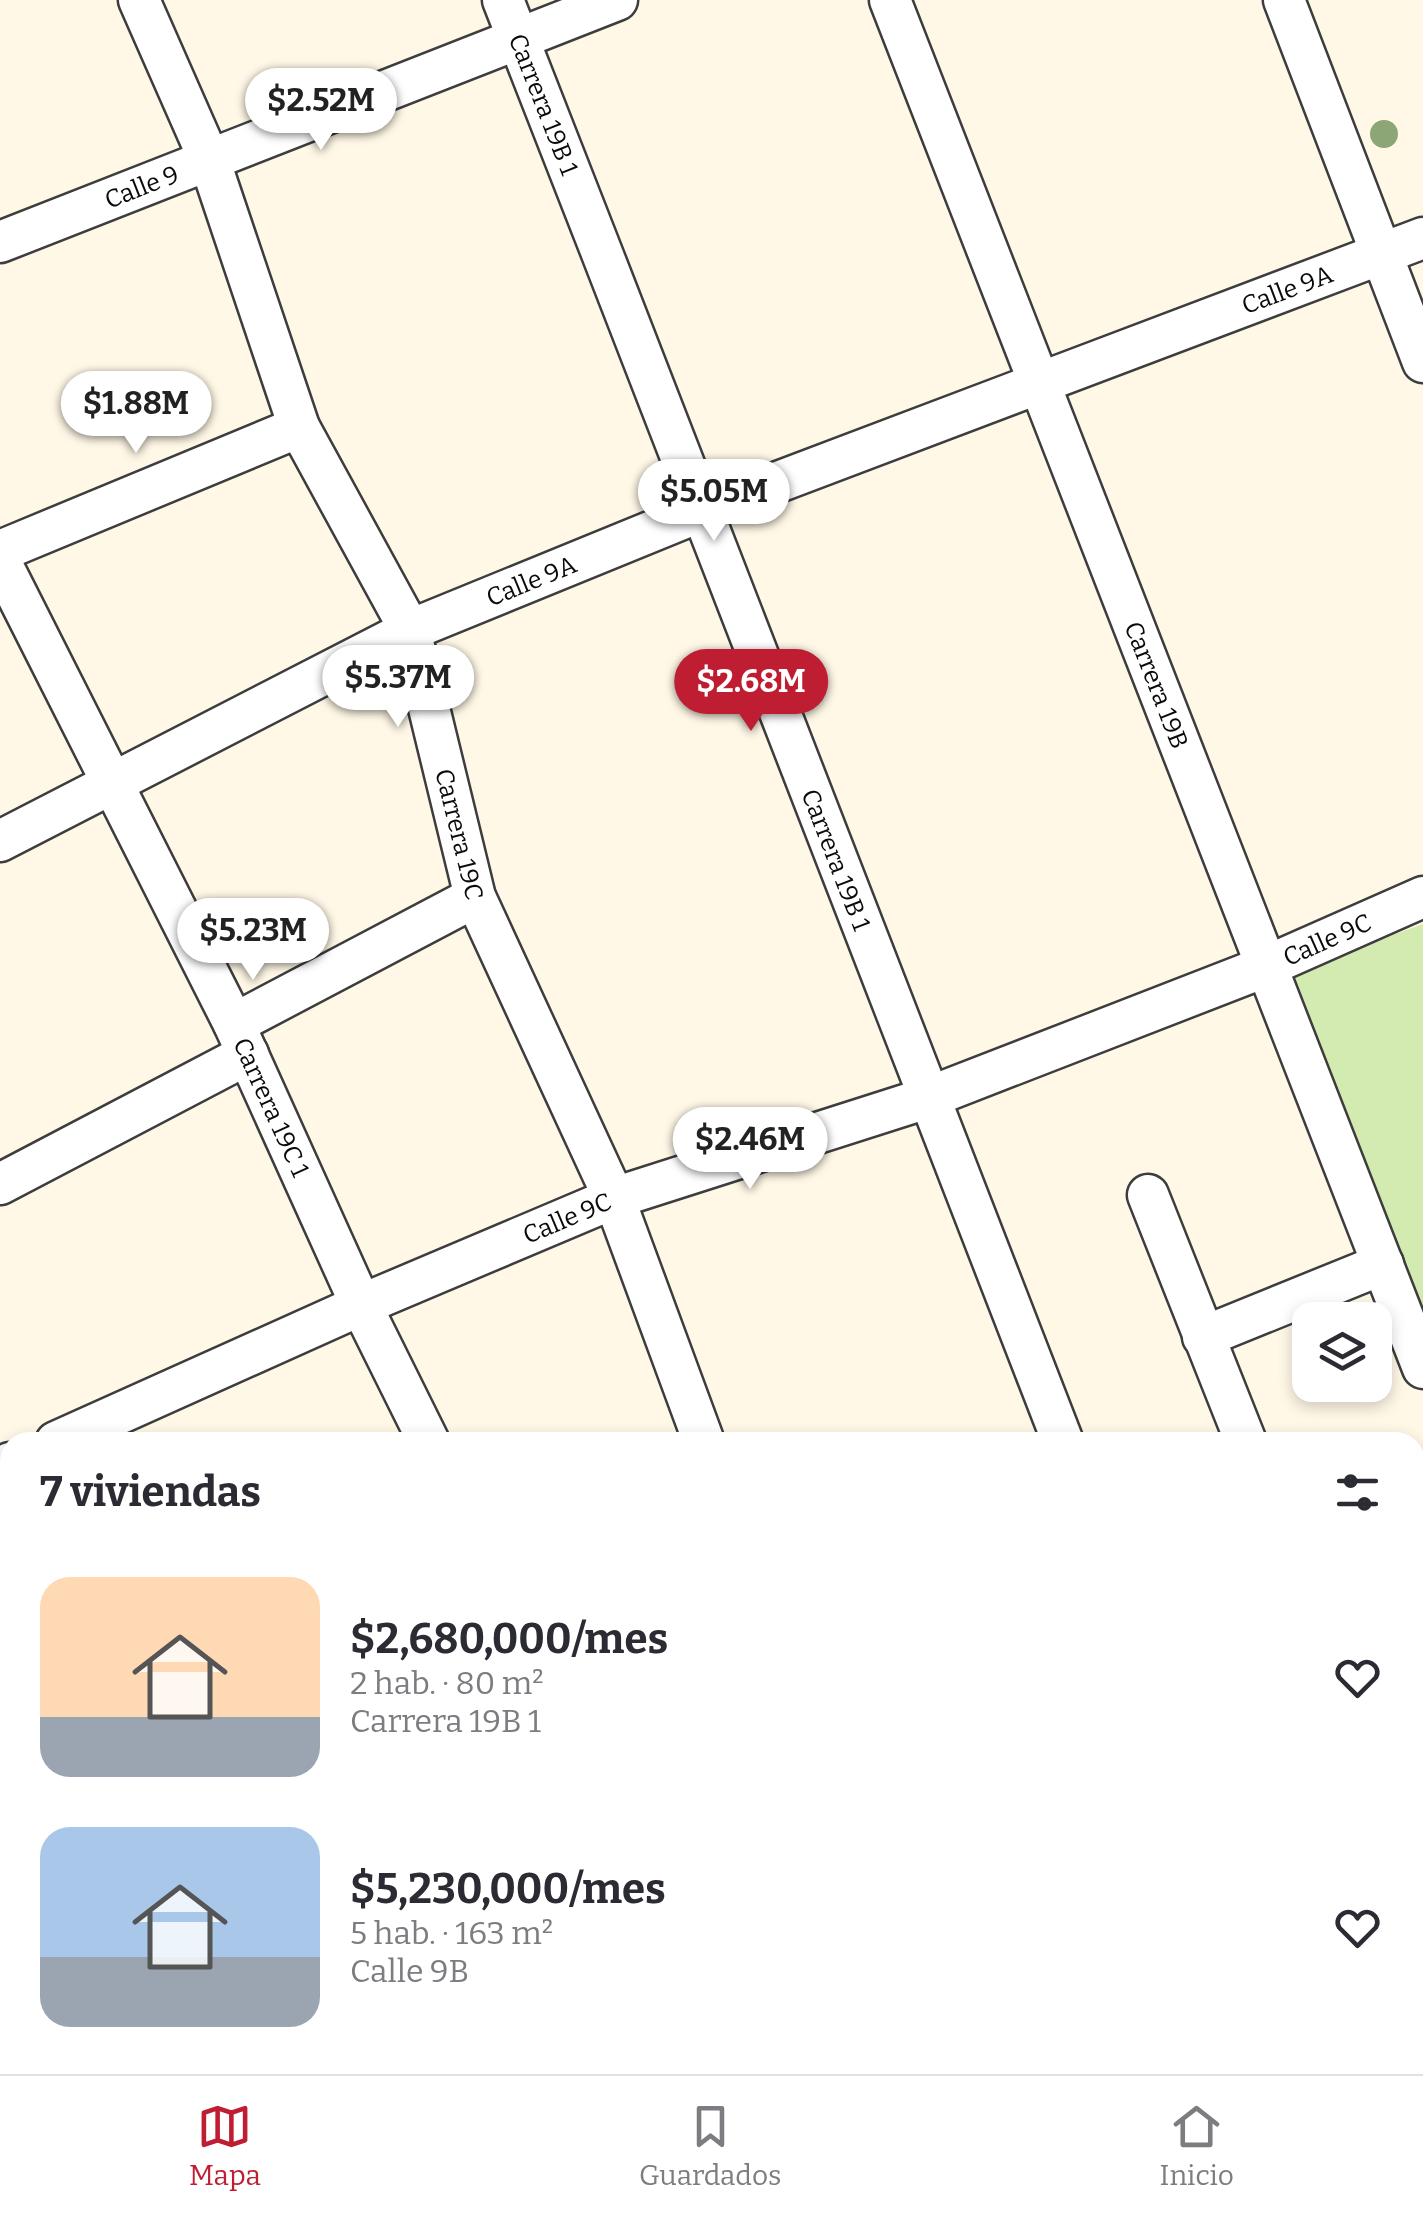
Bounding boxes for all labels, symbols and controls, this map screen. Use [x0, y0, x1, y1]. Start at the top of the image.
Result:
street label: Carrera 19B 1 [502, 30, 584, 180]
pin: $2.52M [240, 68, 402, 153]
text: $2.52M [267, 81, 375, 119]
street label: Calle 9 [101, 159, 183, 215]
street label: Calle 9A [1238, 259, 1337, 321]
pin: $1.88M [55, 371, 217, 456]
text: $1.88M [83, 384, 189, 422]
pin: $5.05M [633, 459, 795, 544]
text: $5.05M [660, 472, 768, 510]
street label: Calle 9A [482, 550, 581, 613]
street label: Carrera 19B [1118, 617, 1194, 753]
pin: $5.37M [317, 645, 479, 730]
pin: $2.68M [670, 649, 832, 734]
text: $5.37M [344, 658, 452, 696]
text: $2.68M [696, 662, 806, 700]
street label: Carrera 19C [428, 766, 489, 903]
street label: Carrera 19B 1 [795, 785, 876, 935]
pin: $5.23M [172, 898, 334, 983]
street label: Calle 9C [1279, 908, 1376, 973]
text: $5.23M [199, 911, 307, 949]
street label: Carrera 19C 1 [226, 1033, 315, 1182]
pin: $2.46M [669, 1107, 831, 1192]
text: $2.46M [695, 1120, 805, 1158]
street label: Calle 9C [519, 1187, 616, 1251]
map controls [1292, 1302, 1392, 1402]
button: layers [1292, 1302, 1392, 1402]
icon: filters [1330, 1465, 1385, 1520]
text: 7 viviendas [40, 1467, 261, 1517]
text: $2,680,000/mes [350, 1614, 668, 1664]
icon: home [120, 1617, 240, 1737]
icon: heart [1330, 1650, 1385, 1705]
text: 2 hab. · 80 m² [350, 1664, 544, 1702]
text: Carrera 19B 1 [350, 1702, 541, 1740]
text: $5,230,000/mes [350, 1864, 666, 1914]
icon: home [120, 1867, 240, 1987]
icon: heart [1330, 1900, 1385, 1955]
text: 5 hab. · 163 m² [350, 1914, 553, 1952]
text: Calle 9B [350, 1952, 469, 1990]
tab: Mapa [189, 2099, 261, 2192]
tab: Guardados [639, 2099, 781, 2192]
tab: Inicio [1160, 2099, 1234, 2192]

